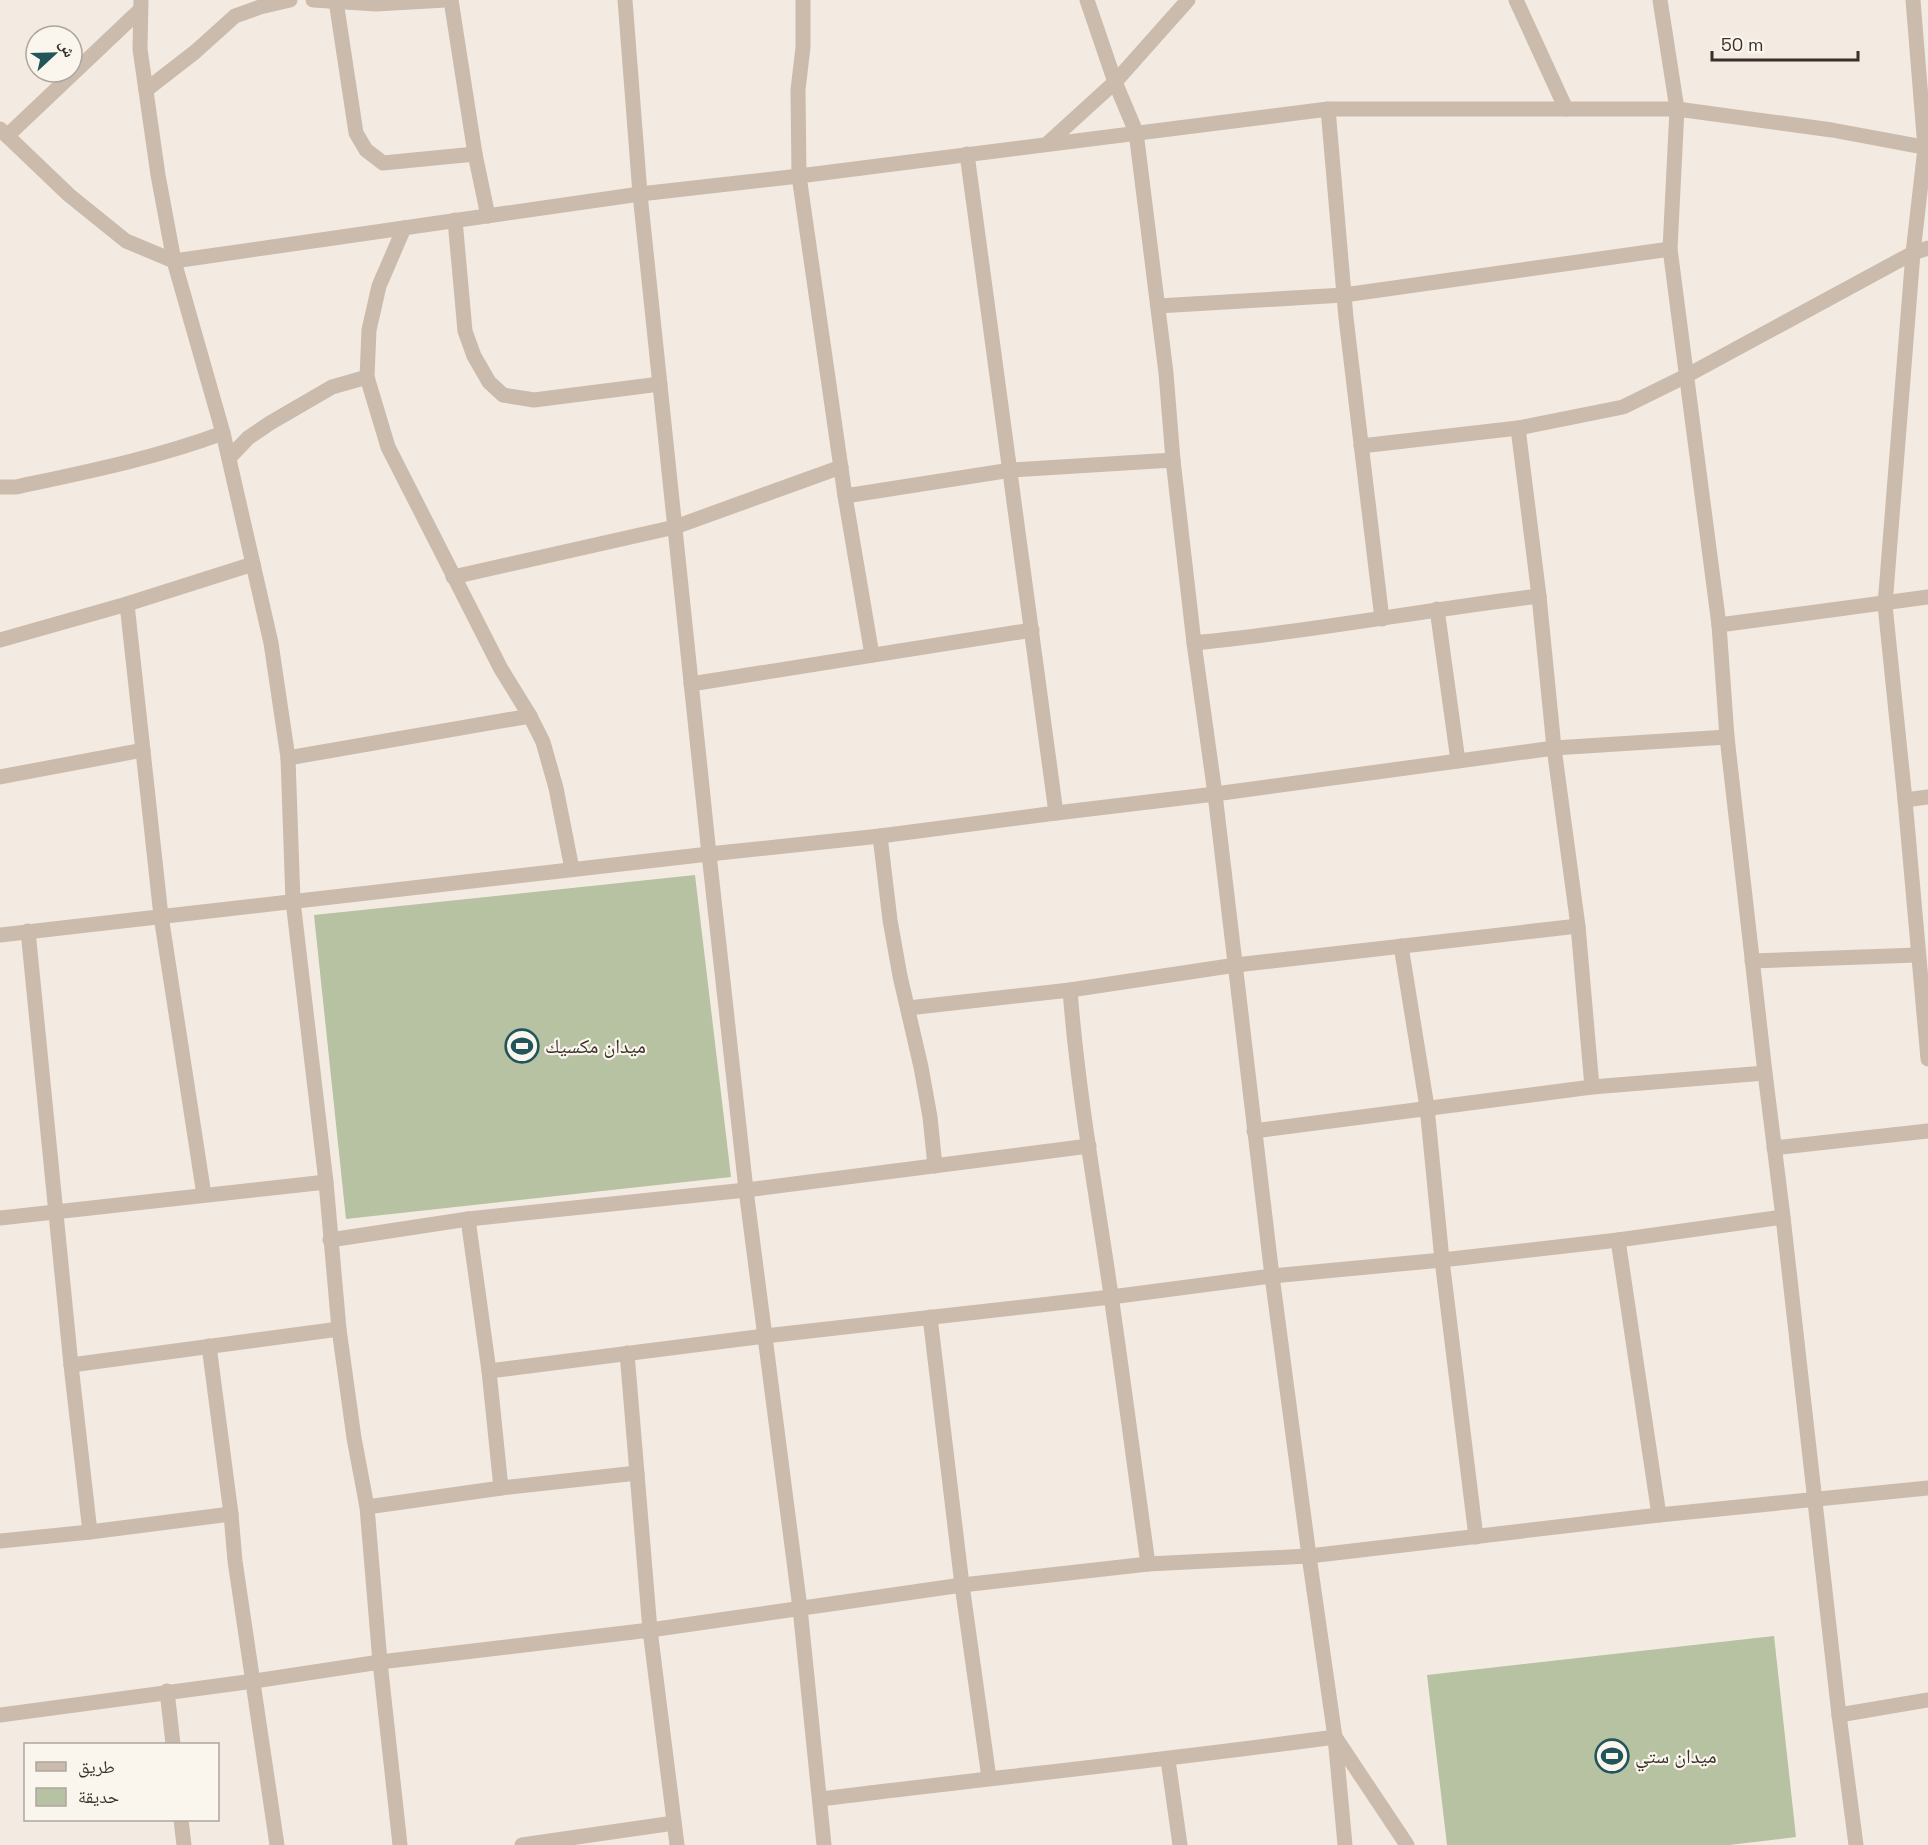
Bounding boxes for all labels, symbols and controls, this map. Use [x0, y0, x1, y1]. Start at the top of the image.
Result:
north arrow [24, 24, 84, 84]
scale bar [1712, 24, 1858, 62]
text: 50 m [1721, 33, 1763, 56]
text: ش [55, 37, 80, 60]
sports icon: ميدان مكسيك [504, 1028, 540, 1064]
place label: ميدان مكسيك [545, 1033, 646, 1059]
sports icon: ميدان ستي [1594, 1738, 1630, 1774]
legend [24, 1743, 219, 1821]
place label: ميدان ستي [1635, 1743, 1717, 1772]
text: طريق [78, 1755, 115, 1778]
text: حديقة [78, 1785, 119, 1808]

